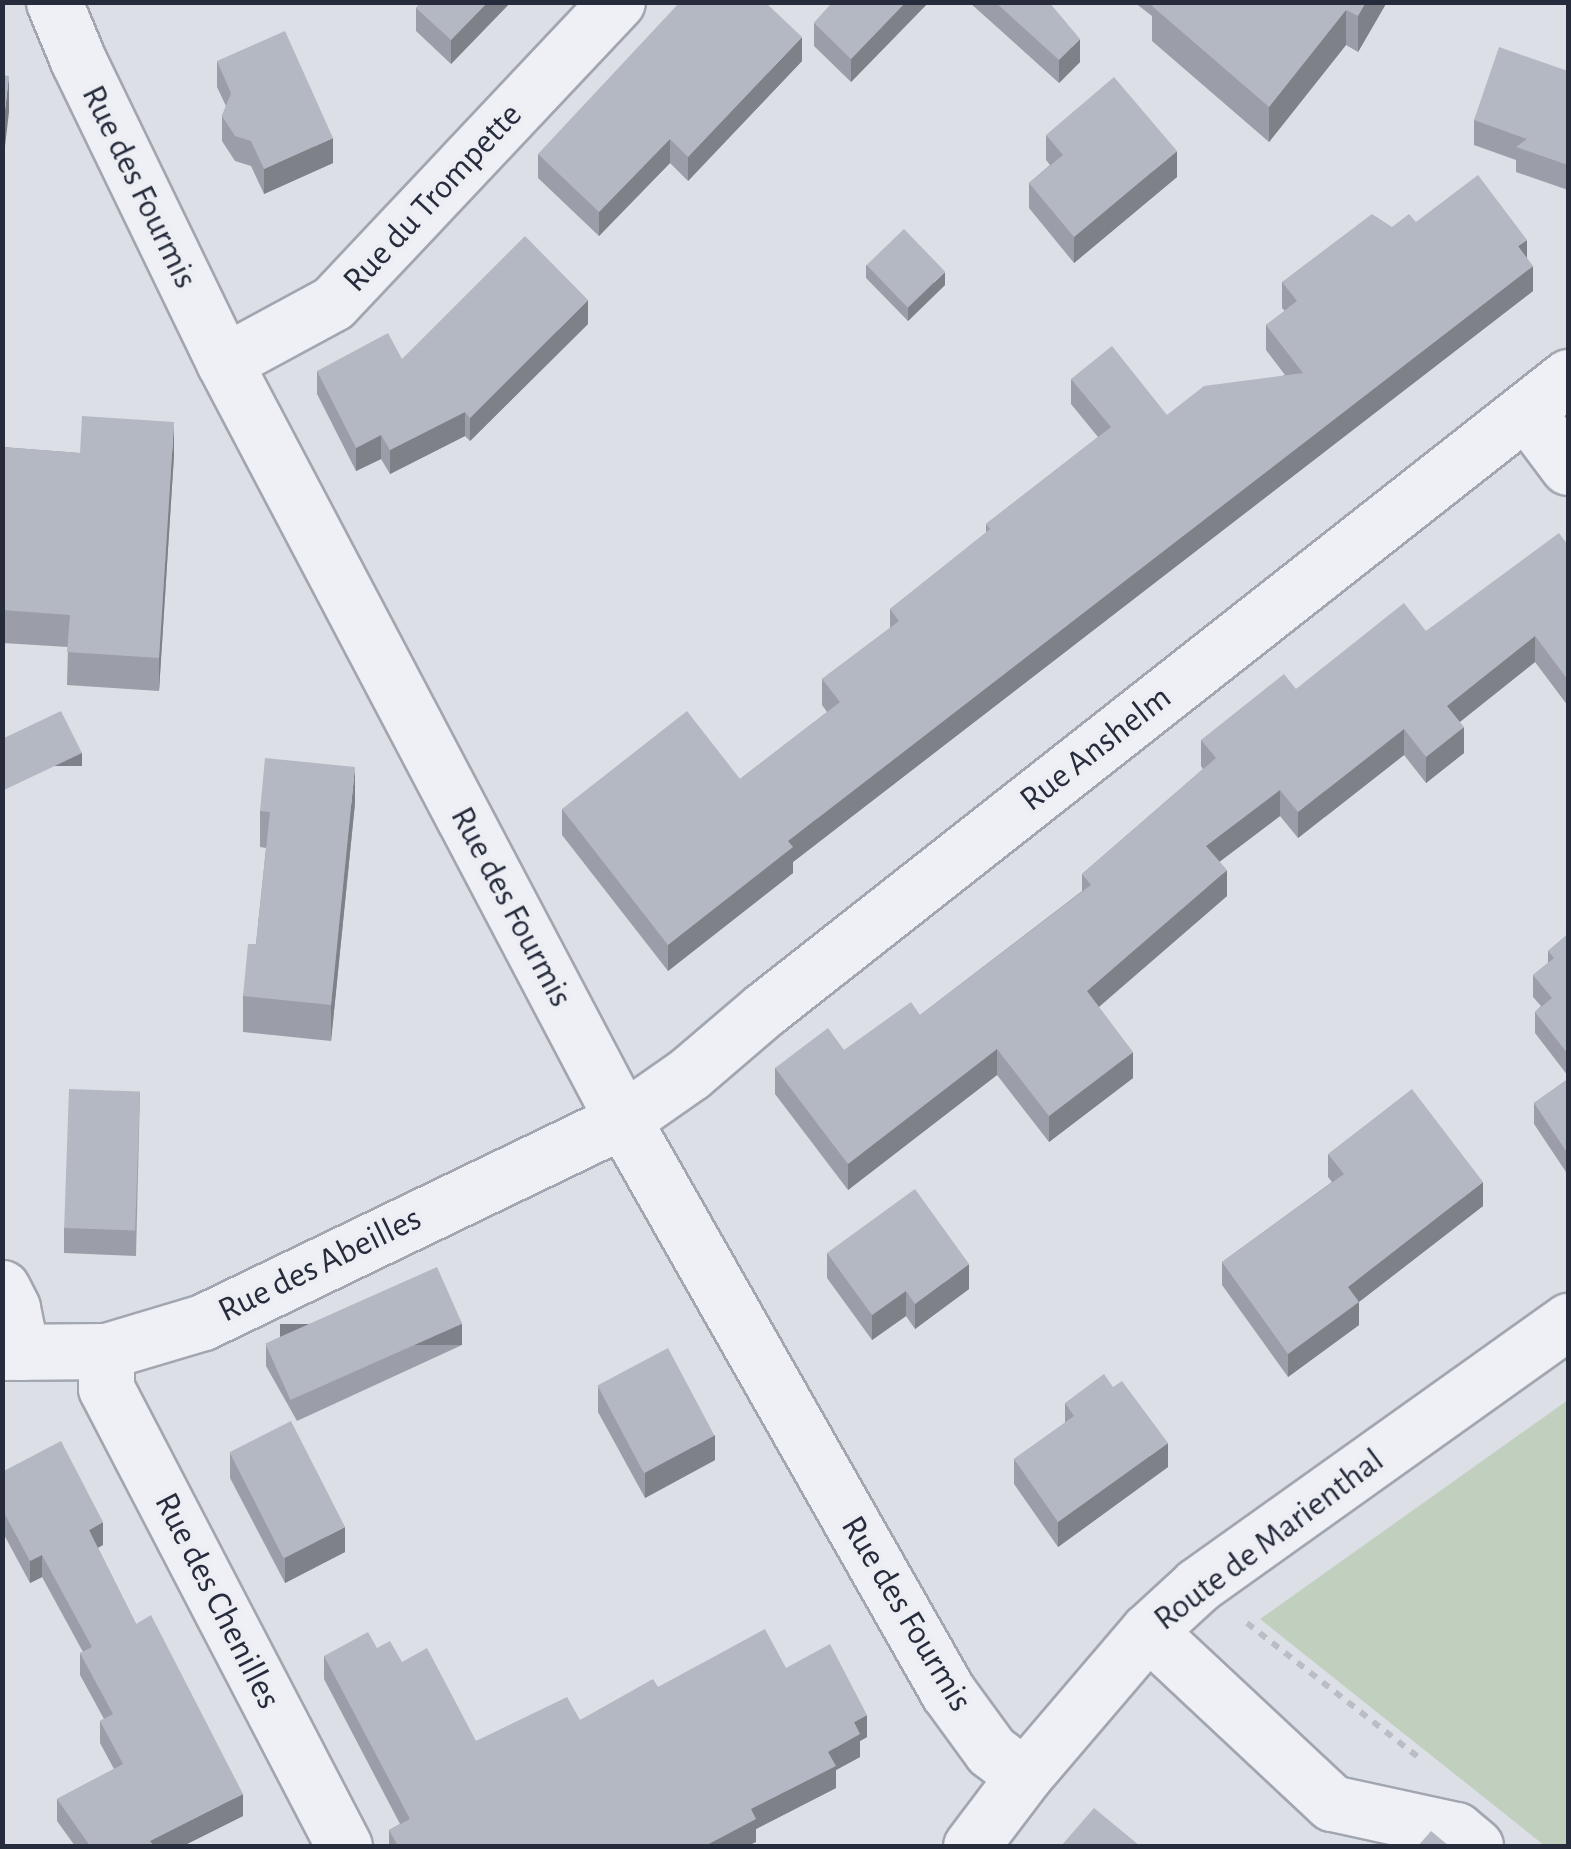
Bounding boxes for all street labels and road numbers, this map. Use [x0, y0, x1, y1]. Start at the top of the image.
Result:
street label: Rue des Fourmis [72, 79, 206, 295]
street label: Rue du Trompette [335, 95, 531, 301]
street label: Rue Anshelm [1012, 677, 1180, 821]
street label: Rue des Fourmis [441, 800, 581, 1014]
street label: Rue des Abeilles [212, 1198, 428, 1332]
street label: Route de Marienthal [1146, 1440, 1392, 1640]
street label: Rue des Chenilles [145, 1486, 289, 1716]
street label: Rue des Fourmis [831, 1509, 981, 1719]

